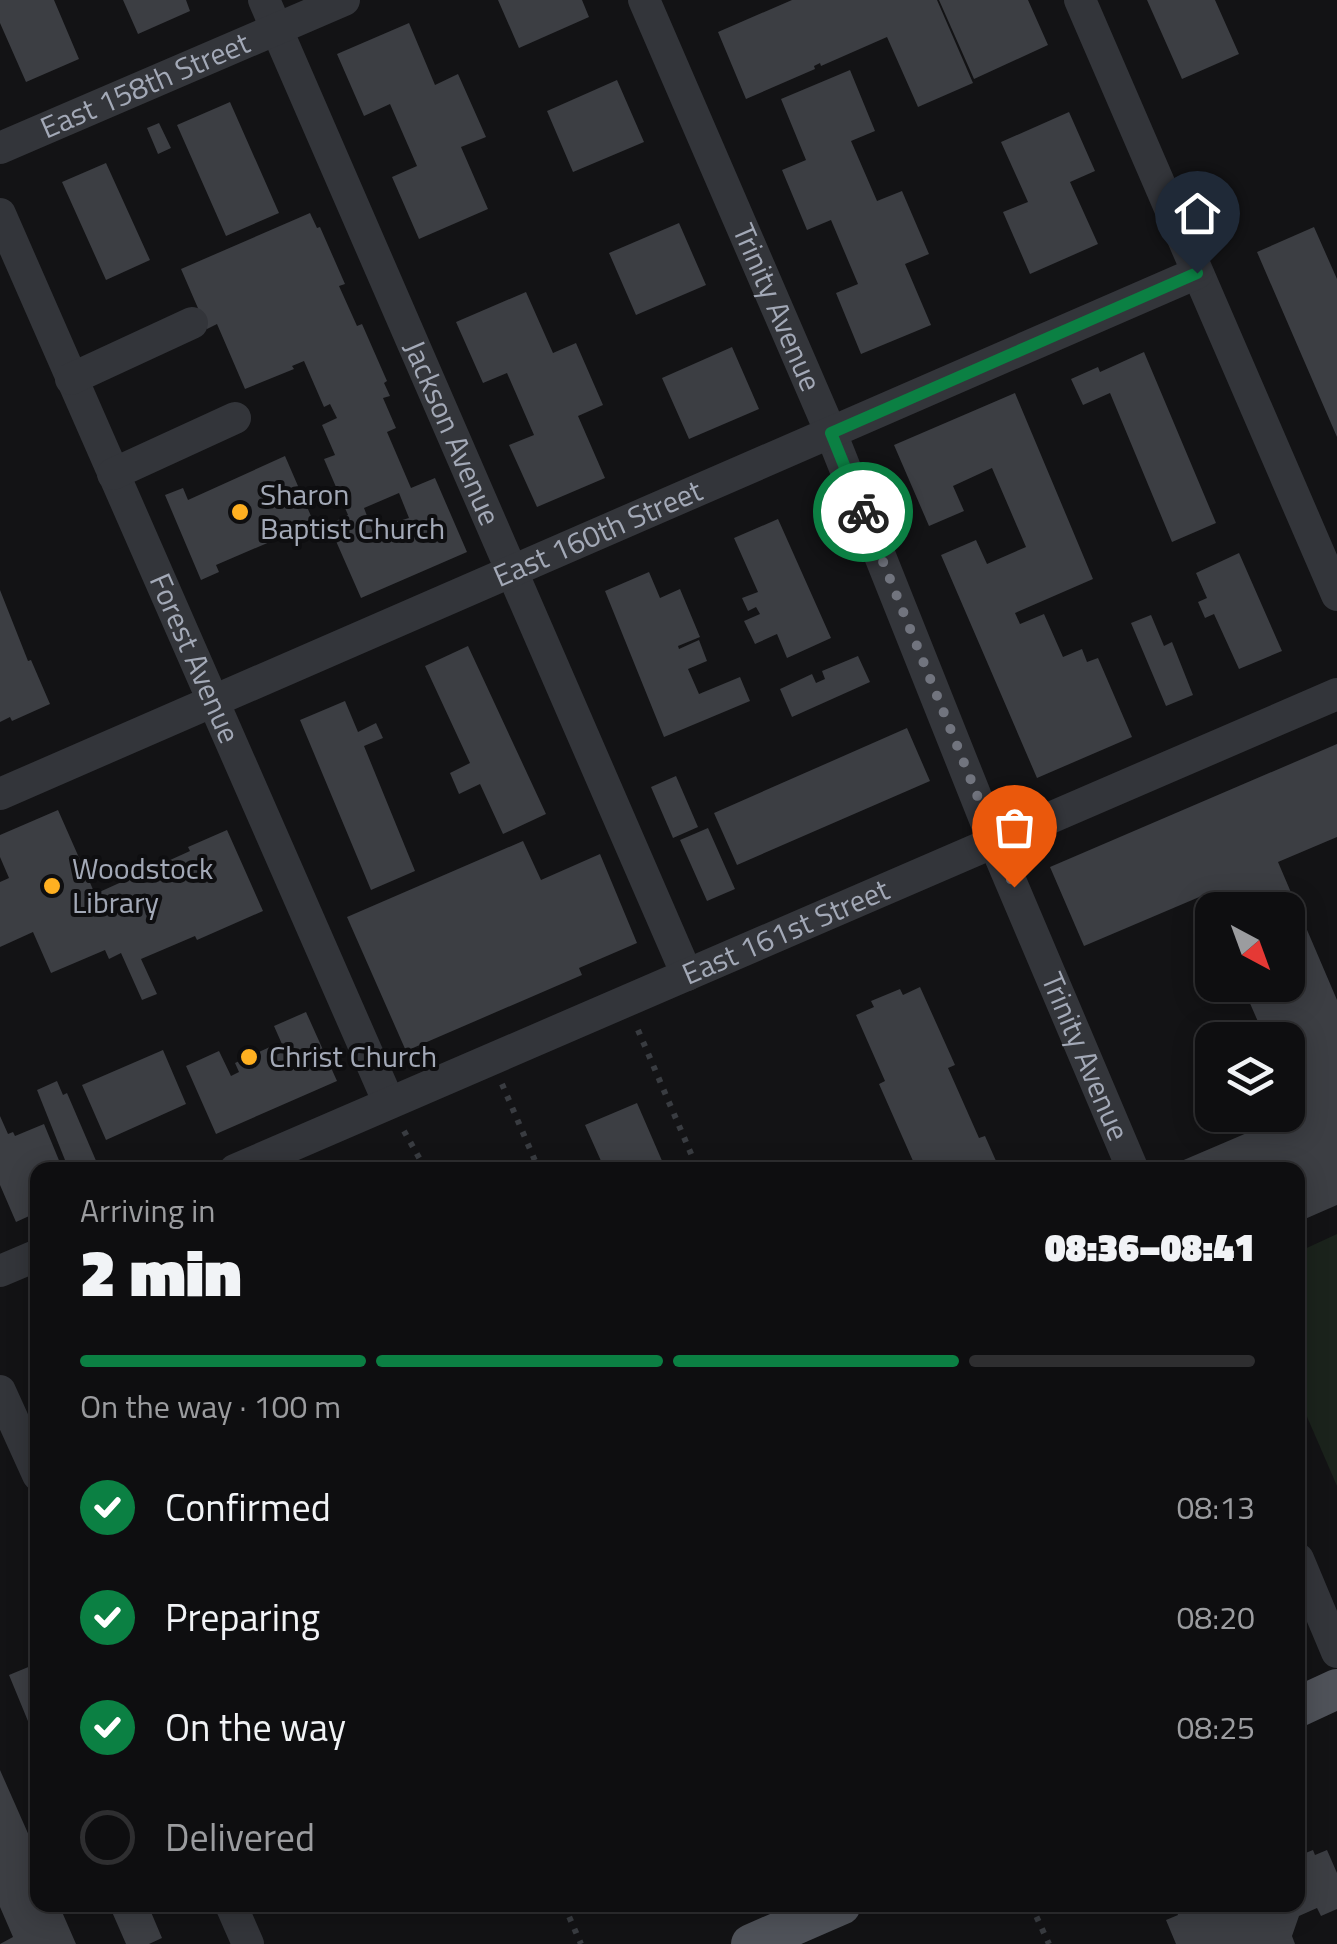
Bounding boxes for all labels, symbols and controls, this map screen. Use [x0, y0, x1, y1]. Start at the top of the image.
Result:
street label: East 158th Street [33, 19, 257, 150]
pin [1155, 171, 1240, 274]
icon: home [1170, 186, 1225, 241]
street label: Trinity Avenue [721, 216, 834, 398]
street label: Jackson Avenue [392, 333, 513, 532]
courier [813, 462, 913, 562]
street label: East 160th Street [486, 467, 710, 599]
place label: Sharon Baptist Church [260, 471, 445, 551]
icon: bike [836, 485, 891, 540]
marker: Sharon Baptist Church [229, 501, 251, 523]
street label: Forest Avenue [138, 566, 253, 750]
pin [972, 785, 1057, 888]
icon: bag [987, 800, 1042, 855]
place label: Woodstock Library [72, 845, 213, 925]
street label: East 161st Street [675, 866, 897, 996]
marker: Woodstock Library [41, 875, 63, 897]
north arrow [1195, 892, 1305, 1002]
map controls [1195, 892, 1305, 1132]
street label: Trinity Avenue [1030, 965, 1142, 1147]
button: layers [1195, 1022, 1305, 1132]
place label: Christ Church [269, 1033, 437, 1079]
marker: Christ Church [238, 1046, 260, 1068]
text: Arriving in [80, 1186, 216, 1234]
text: 08:36–08:41 [1045, 1218, 1255, 1276]
text: 2 min [80, 1222, 241, 1321]
text: On the way · 100 m [80, 1382, 341, 1430]
text: Confirmed [165, 1478, 331, 1536]
icon: check [80, 1480, 135, 1535]
text: 08:13 [1176, 1483, 1255, 1531]
text: Preparing [165, 1588, 320, 1646]
icon: check [80, 1590, 135, 1645]
text: 08:20 [1176, 1593, 1255, 1641]
text: On the way [165, 1698, 346, 1756]
icon: check [80, 1700, 135, 1755]
text: 08:25 [1176, 1703, 1255, 1751]
text: Delivered [165, 1808, 315, 1866]

